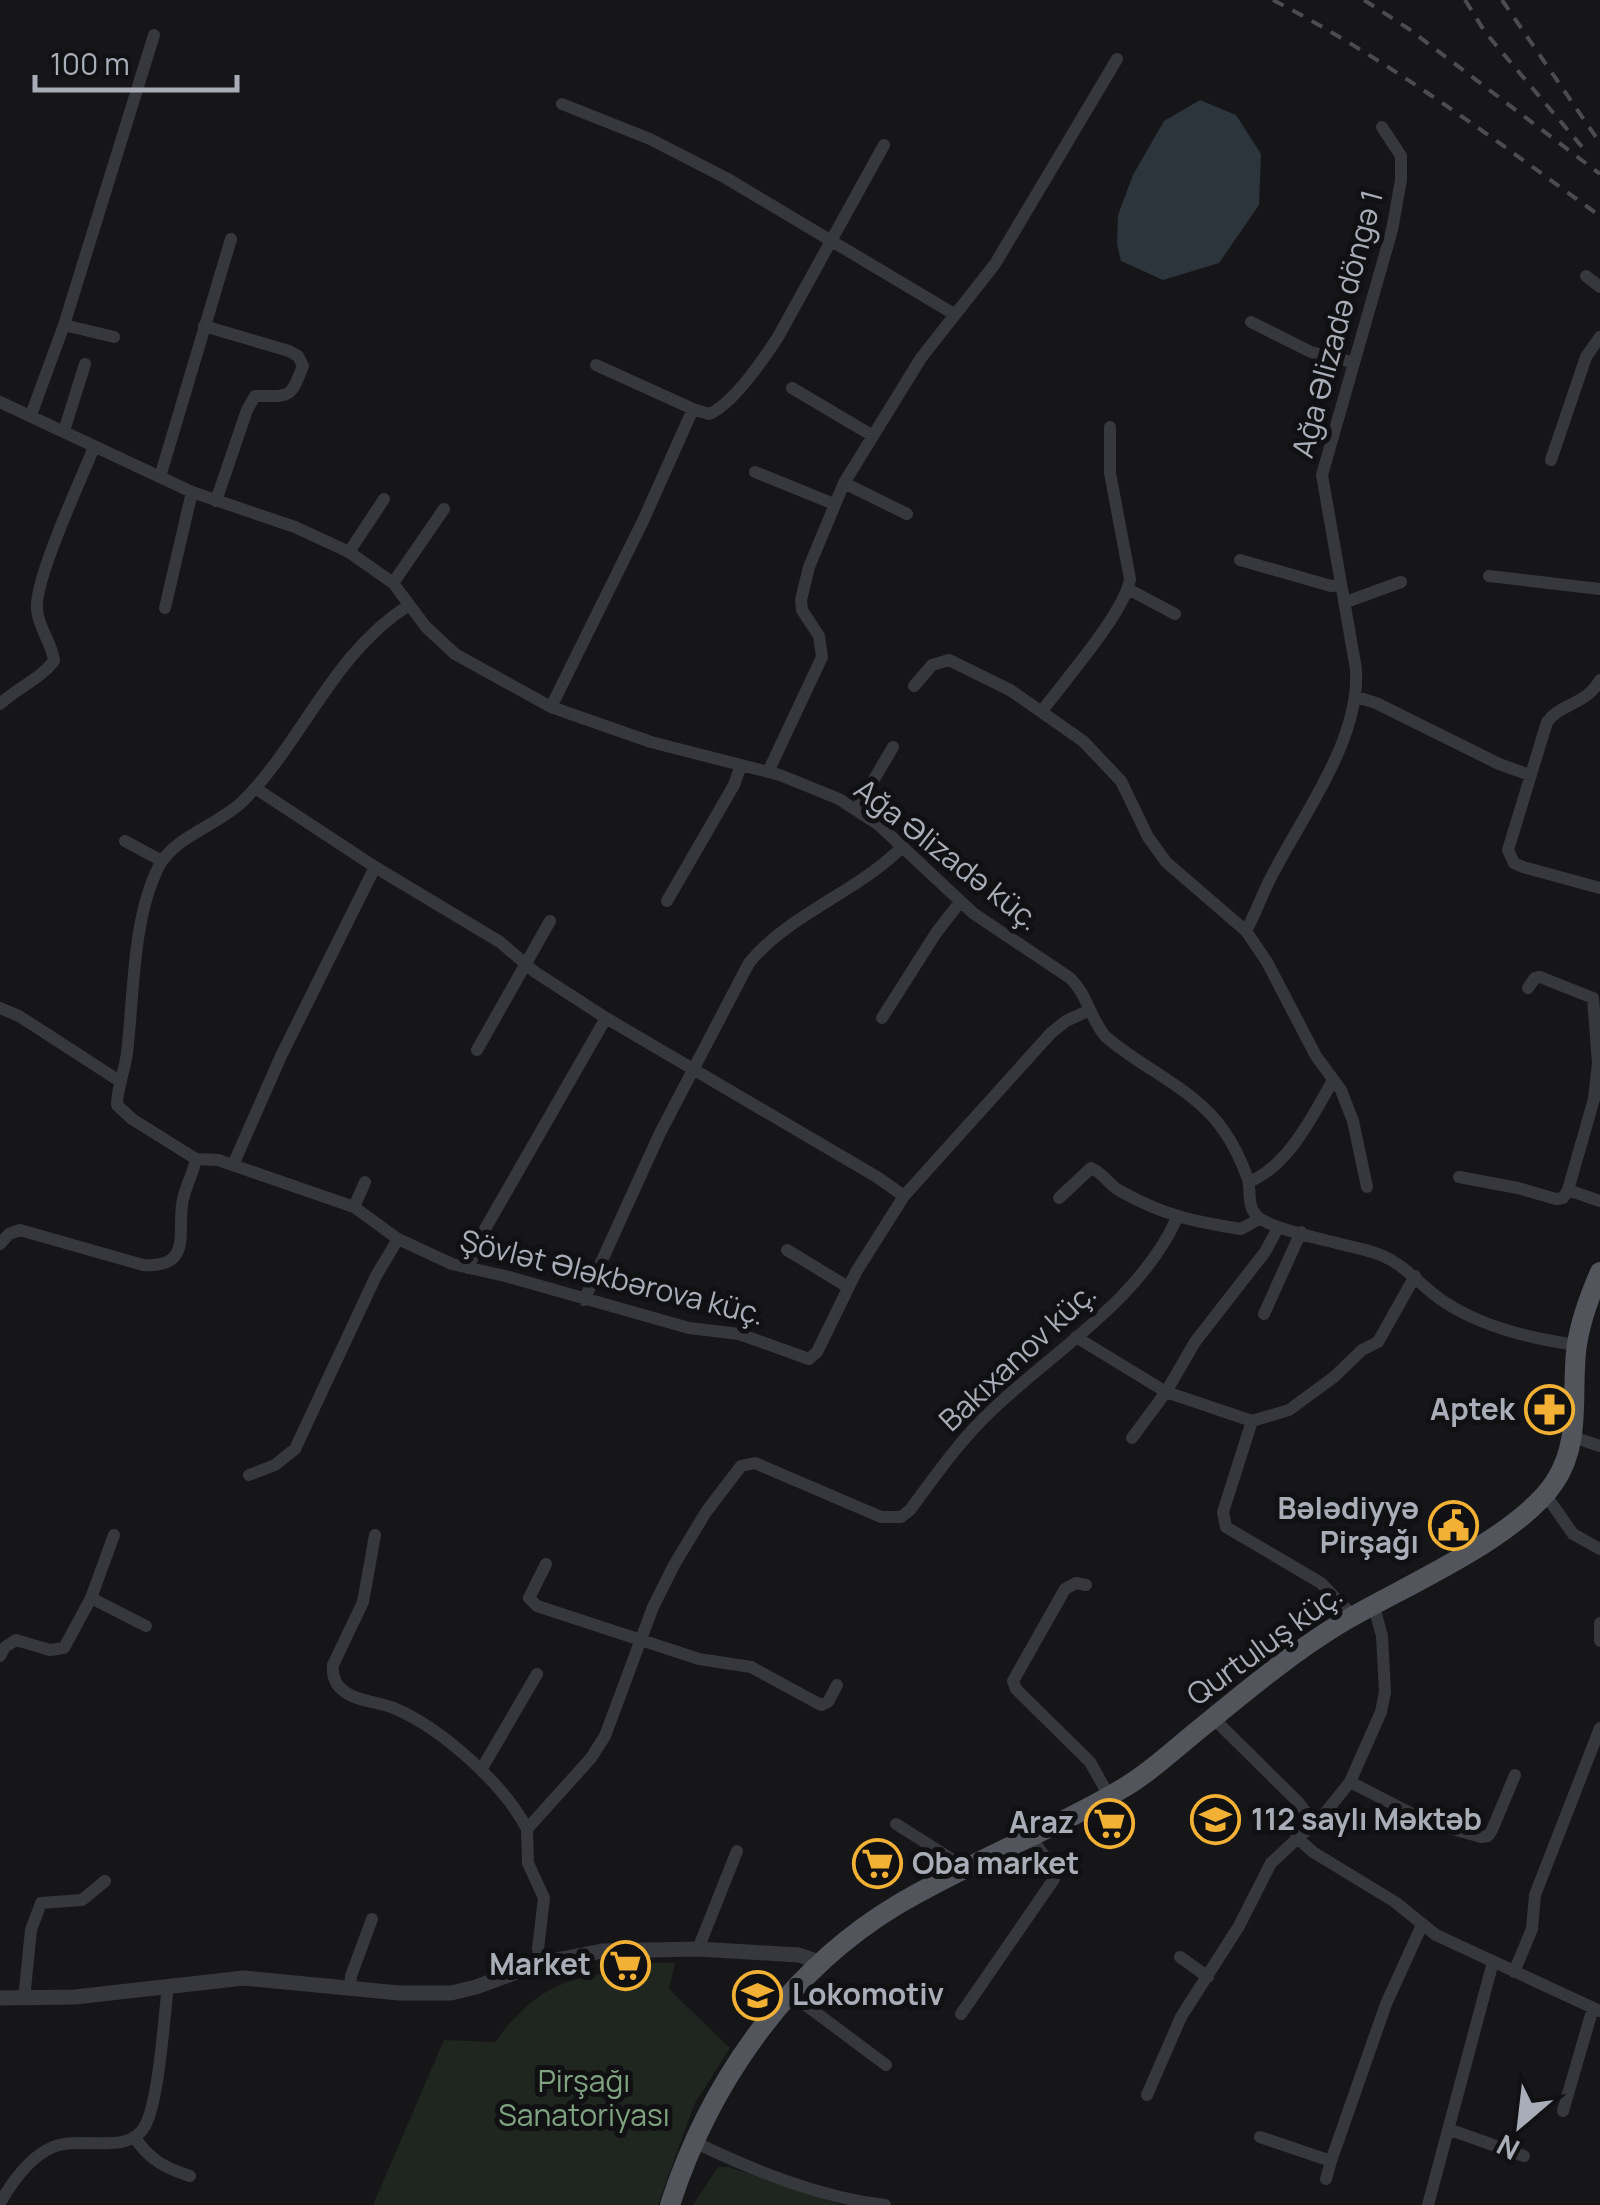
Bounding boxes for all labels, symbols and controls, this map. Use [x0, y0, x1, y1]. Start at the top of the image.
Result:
scale bar [35, 30, 238, 92]
text: 100 m [50, 43, 130, 84]
street label: Ağa Əlizadə döngə 1 [1281, 185, 1392, 462]
street label: Ağa Əlizadə küç. [847, 768, 1049, 939]
street label: Şövlət Ələkbərova küç. [456, 1219, 769, 1334]
street label: Bakıxanov küç. [929, 1272, 1105, 1440]
pharmacy icon: Aptek [1524, 1384, 1576, 1436]
place label: Aptek [1430, 1388, 1516, 1429]
place label: Bələdiyyə Pirşağı [1278, 1487, 1419, 1562]
public building icon: Bələdiyyə Pirşağı [1428, 1500, 1480, 1552]
street label: Qurtuluş küç. [1178, 1573, 1350, 1714]
school or university icon: 112 saylı Məktəb [1190, 1794, 1242, 1846]
supermarket icon: Araz [1083, 1797, 1135, 1849]
place label: 112 saylı Məktəb [1251, 1798, 1482, 1839]
place label: Araz [1009, 1801, 1074, 1842]
supermarket icon: Oba market [851, 1838, 903, 1890]
place label: Oba market [912, 1842, 1079, 1883]
supermarket icon: Market [600, 1939, 652, 1991]
place label: Market [489, 1943, 591, 1984]
school or university icon: Lokomotiv [731, 1969, 783, 2021]
place label: Lokomotiv [792, 1973, 944, 2014]
park label: Pirşağı Sanatoriyası [498, 2060, 670, 2135]
north arrow [1470, 2075, 1570, 2175]
text: N [1490, 2126, 1526, 2169]

